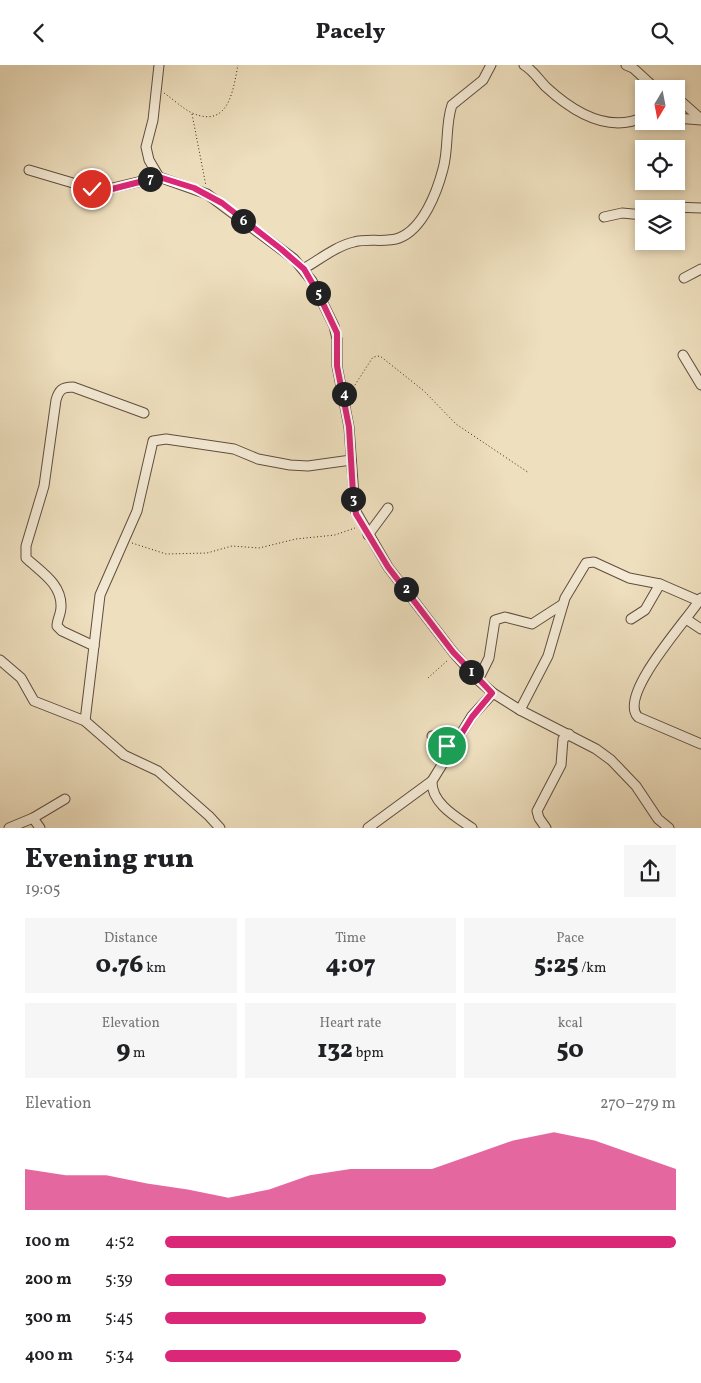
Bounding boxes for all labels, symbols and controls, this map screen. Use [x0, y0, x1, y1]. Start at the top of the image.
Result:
text: Pacely [316, 17, 385, 48]
icon: back [25, 19, 53, 47]
icon: search [648, 19, 676, 47]
north arrow [635, 80, 685, 130]
map controls [635, 80, 685, 250]
button: locate [635, 140, 685, 190]
pin: 7 [138, 167, 162, 191]
pin [71, 168, 113, 210]
text: 7 [147, 170, 154, 189]
icon: check [78, 175, 106, 203]
button: layers [635, 200, 685, 250]
pin: 6 [230, 209, 256, 233]
text: 6 [240, 212, 247, 231]
pin: 5 [306, 281, 330, 305]
text: 5 [315, 284, 322, 303]
pin: 4 [332, 381, 356, 407]
text: 4 [340, 385, 349, 404]
pin: 3 [340, 487, 366, 511]
text: 3 [350, 490, 357, 509]
pin: 2 [394, 577, 418, 601]
text: 2 [403, 580, 410, 599]
pin: 1 [458, 659, 484, 685]
text: 1 [469, 663, 474, 682]
pin [426, 725, 468, 767]
icon: arrive [433, 732, 461, 760]
text: Evening run [25, 840, 194, 879]
button: share [624, 845, 676, 897]
text: 19:05 [25, 879, 60, 901]
text: Distance [104, 929, 158, 948]
text: Time [335, 929, 366, 948]
text: Pace [556, 929, 584, 948]
text: 0.76 [95, 948, 143, 983]
text: 4:07 [325, 948, 376, 983]
text: 5:25 [534, 948, 578, 983]
text: km [143, 959, 166, 978]
text: /km [578, 959, 606, 978]
text: Elevation [102, 1014, 160, 1033]
text: Heart rate [320, 1014, 381, 1033]
text: kcal [558, 1014, 583, 1033]
text: 9 [116, 1033, 130, 1068]
text: 132 [317, 1033, 353, 1068]
text: 50 [556, 1033, 584, 1068]
text: m [130, 1044, 146, 1063]
text: bpm [353, 1044, 384, 1063]
text: Elevation [25, 1093, 92, 1115]
text: 270–279 m [600, 1093, 676, 1115]
text: 100 m [25, 1231, 70, 1253]
text: 4:52 [105, 1231, 135, 1253]
text: 200 m [25, 1269, 72, 1291]
text: 5:39 [105, 1269, 133, 1291]
text: 300 m [25, 1307, 71, 1329]
text: 5:45 [105, 1307, 133, 1329]
text: 400 m [25, 1345, 73, 1367]
text: 5:34 [105, 1345, 134, 1367]

